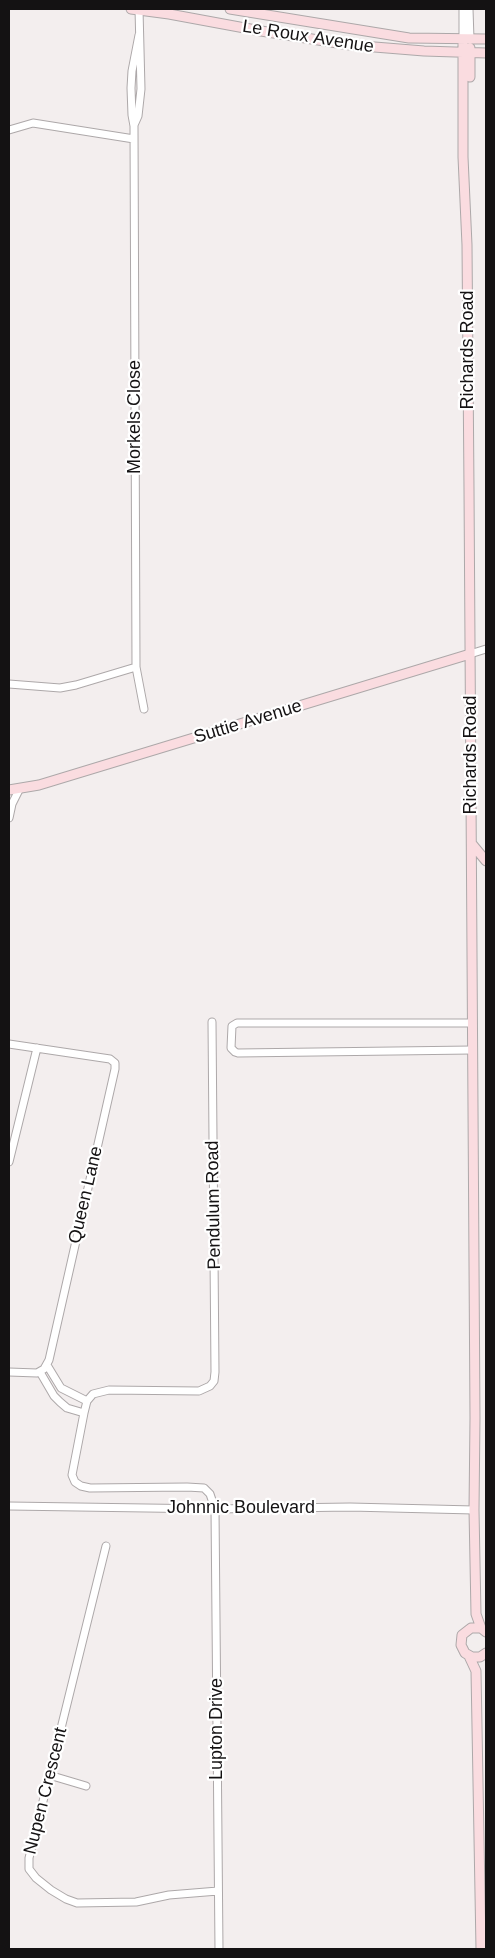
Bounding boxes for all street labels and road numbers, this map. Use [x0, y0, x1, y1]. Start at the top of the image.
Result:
street label: Le Roux Avenue [241, 16, 375, 58]
street label: Richards Road [457, 290, 479, 410]
street label: Morkels Close [124, 360, 146, 474]
street label: Suttie Avenue [191, 695, 305, 749]
street label: Richards Road [460, 695, 482, 815]
street label: Pendulum Road [202, 1140, 226, 1270]
street label: Queen Lane [64, 1144, 108, 1246]
street label: Johnnic Boulevard [167, 1497, 315, 1519]
street label: Lupton Drive [206, 1678, 228, 1780]
street label: Nupen Crescent [20, 1725, 72, 1857]

